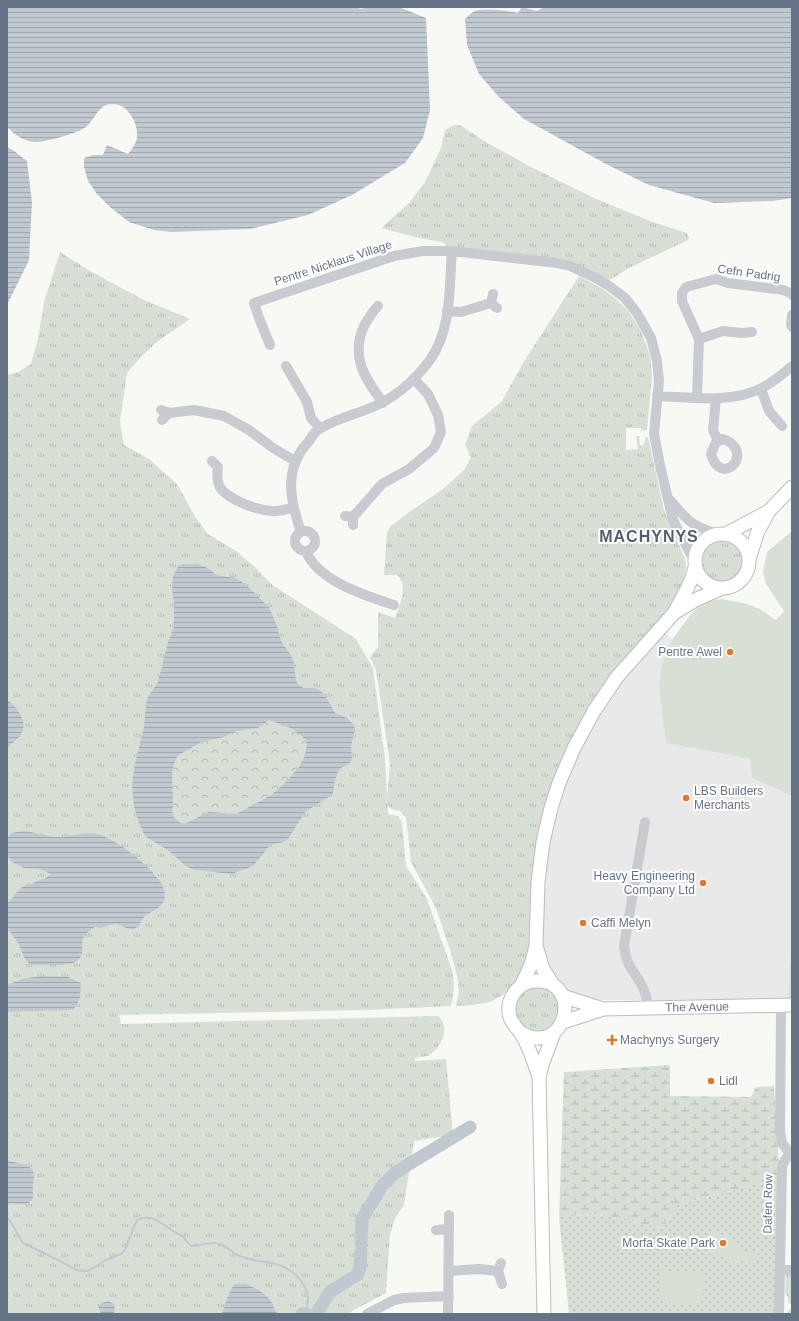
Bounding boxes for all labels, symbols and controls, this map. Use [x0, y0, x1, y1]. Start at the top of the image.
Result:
street label: Pentre Nicklaus Village [272, 237, 394, 289]
street label: Cefn Padrig [717, 262, 781, 284]
district label: MACHYNYS [599, 528, 699, 545]
place label: Pentre Awel [658, 645, 722, 659]
marker: Pentre Awel [725, 647, 735, 657]
place label: LBS Builders Merchants [694, 784, 763, 812]
marker: LBS Builders Merchants [681, 793, 691, 803]
place label: Heavy Engineering Company Ltd [594, 869, 695, 897]
marker: Heavy Engineering Company Ltd [698, 878, 708, 888]
place label: Caffi Melyn [591, 916, 651, 930]
marker: Caffi Melyn [578, 918, 588, 928]
street label: The Avenue [665, 999, 729, 1015]
place label: Machynys Surgery [620, 1033, 719, 1047]
marker: Machynys Surgery [607, 1035, 617, 1045]
place label: Lidl [719, 1074, 738, 1088]
marker: Lidl [706, 1076, 716, 1086]
street label: Dafen Row [760, 1174, 776, 1234]
place label: Morfa Skate Park [622, 1236, 716, 1250]
marker: Morfa Skate Park [718, 1238, 728, 1248]

